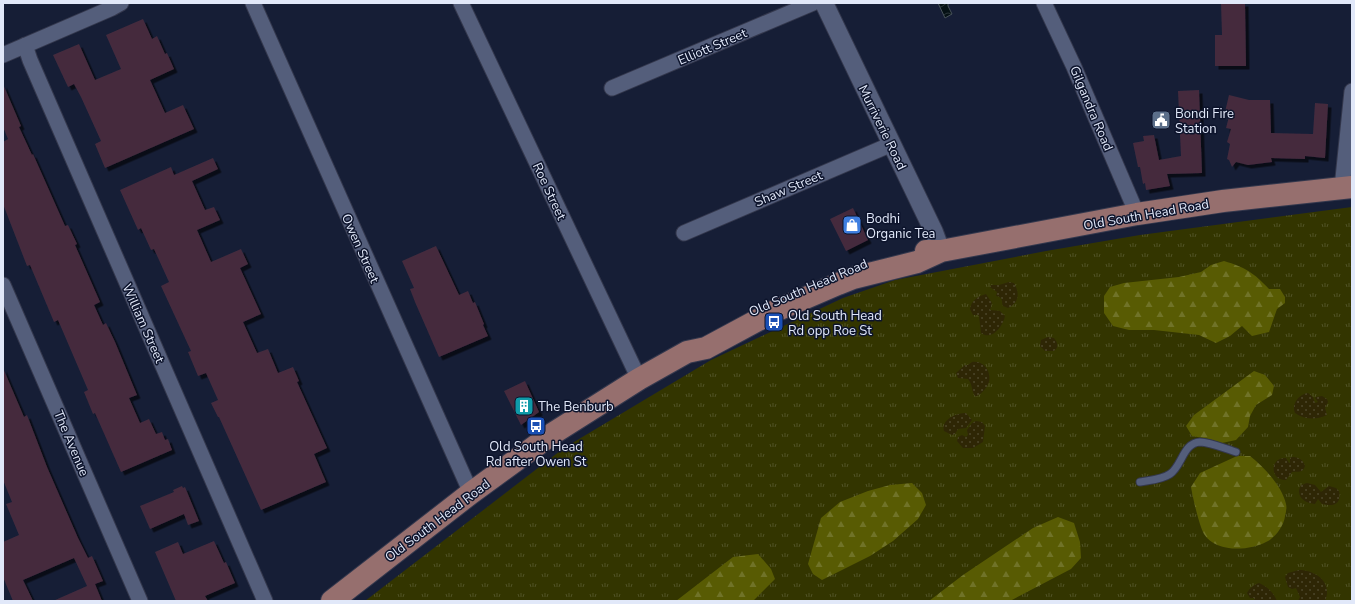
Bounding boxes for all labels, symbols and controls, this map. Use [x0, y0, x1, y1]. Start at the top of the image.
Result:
street label: Elliott Street [675, 24, 750, 70]
street label: Gilgandra Road [1065, 63, 1117, 154]
street label: Murriverie Road [854, 82, 910, 173]
place label: Bondi Fire Station [1175, 105, 1234, 138]
public building icon: Bondi Fire Station [1150, 109, 1172, 131]
street label: Roe Street [528, 160, 570, 223]
street label: Shaw Street [752, 166, 825, 211]
street label: Old South Head Road [1082, 195, 1210, 235]
place label: Bodhi Organic Tea [866, 210, 935, 243]
street label: Owen Street [337, 211, 384, 286]
shop icon: Bodhi Organic Tea [841, 214, 863, 236]
street label: Old South Head Road [746, 255, 871, 321]
street label: William Street [118, 281, 169, 366]
place label: Old South Head Rd opp Roe St [788, 307, 882, 340]
bus stop icon: Old South Head Rd opp Roe St [763, 311, 785, 333]
building icon: The Benburb [513, 395, 535, 417]
place label: The Benburb [538, 398, 614, 416]
street label: The Avenue [49, 408, 93, 479]
bus stop icon: Old South Head Rd after Owen St [525, 415, 547, 437]
place label: Old South Head Rd after Owen St [486, 438, 587, 471]
street label: Old South Head Road [381, 475, 494, 566]

